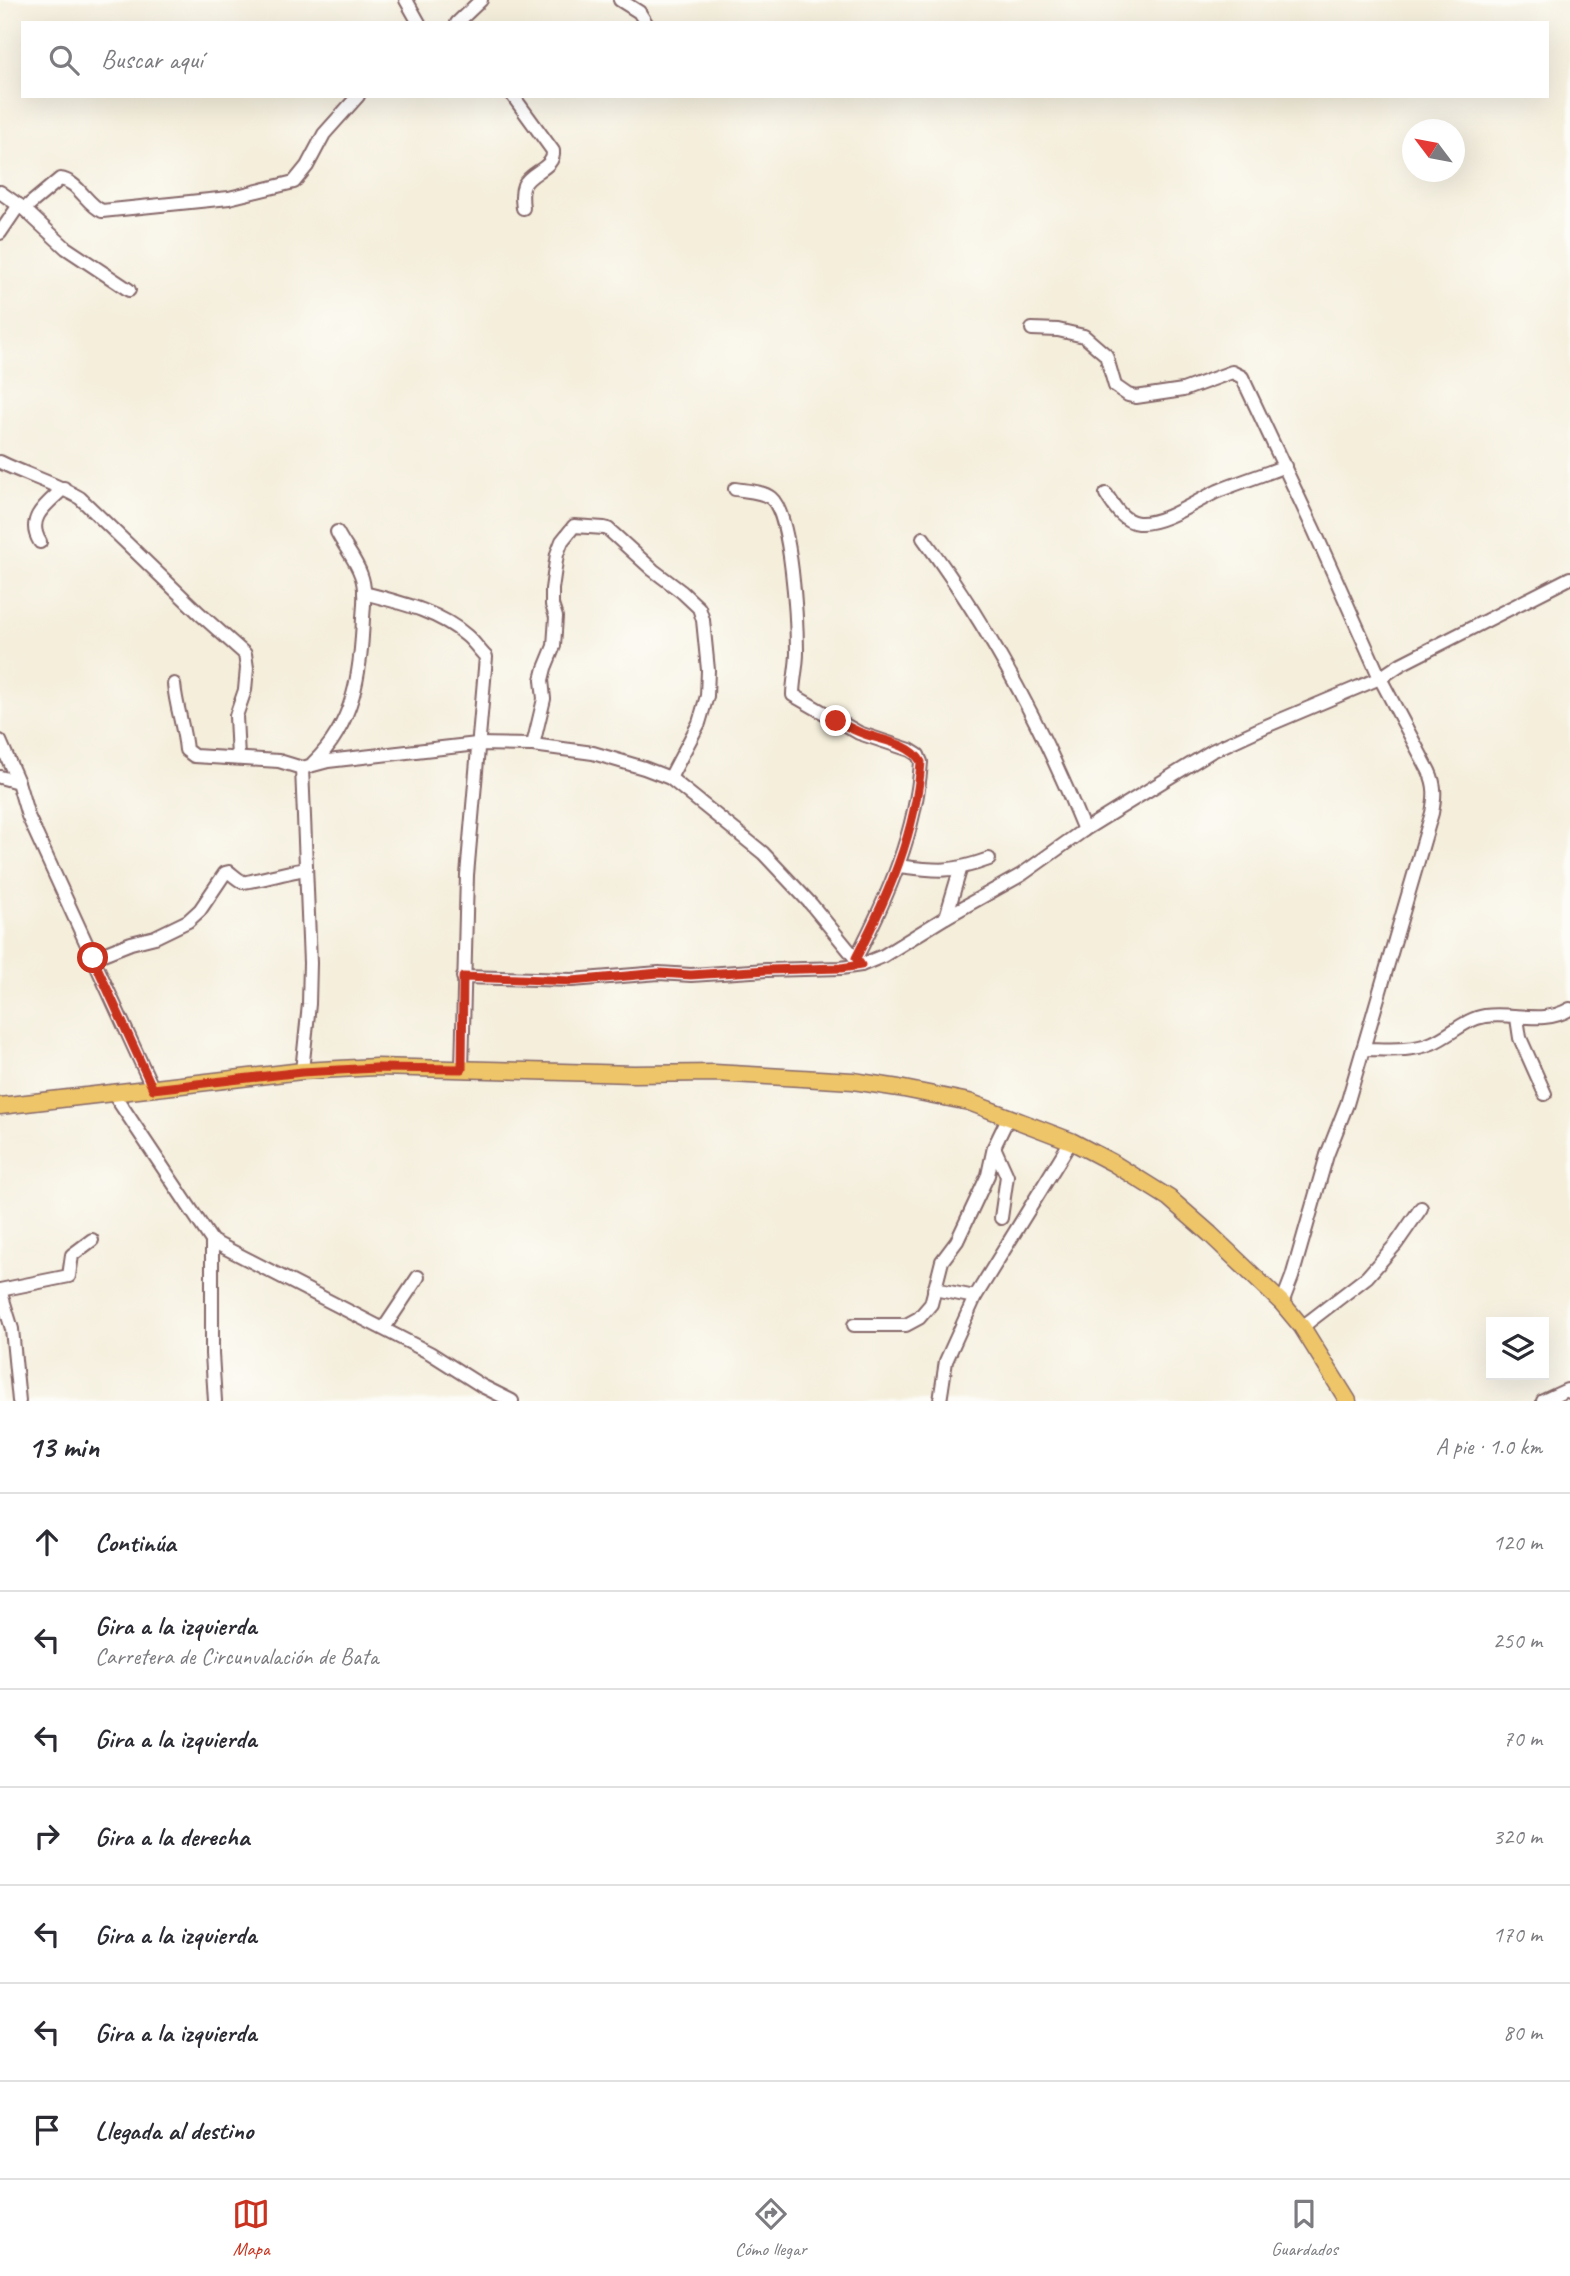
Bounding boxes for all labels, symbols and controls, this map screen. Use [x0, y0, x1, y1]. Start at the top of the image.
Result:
search box [21, 21, 1549, 98]
icon: search [45, 41, 83, 79]
text: Buscar aquí [101, 43, 203, 76]
north arrow [1402, 119, 1465, 182]
route end [820, 705, 851, 736]
route start [77, 942, 108, 973]
map controls [1486, 1317, 1549, 1380]
button: layers [1486, 1317, 1549, 1380]
text: 13 min [28, 1428, 99, 1466]
text: A pie · 1.0 km [1436, 1432, 1542, 1461]
icon: ahead [28, 1523, 66, 1561]
text: Continúa [95, 1526, 176, 1559]
text: 120 m [1493, 1528, 1542, 1557]
text: Gira a la izquierda [95, 1609, 256, 1642]
icon: left [28, 1621, 66, 1659]
text: 250 m [1493, 1626, 1542, 1655]
text: Carretera de Circunvalación de Bata [95, 1642, 378, 1671]
icon: left [28, 1719, 66, 1757]
text: Gira a la izquierda [95, 1722, 256, 1755]
text: 70 m [1503, 1724, 1542, 1753]
icon: right [28, 1817, 66, 1855]
text: Gira a la derecha [95, 1820, 249, 1853]
text: 320 m [1493, 1822, 1542, 1851]
icon: left [28, 1915, 66, 1953]
text: Gira a la izquierda [95, 1918, 256, 1951]
text: 170 m [1493, 1920, 1542, 1949]
icon: left [28, 2013, 66, 2051]
text: Gira a la izquierda [95, 2016, 256, 2049]
text: 80 m [1503, 2018, 1542, 2047]
icon: arrive [28, 2111, 66, 2149]
text: Llegada al destino [95, 2114, 253, 2147]
tab: Mapa [232, 2195, 270, 2261]
tab: Cómo llegar [735, 2195, 807, 2261]
tab: Guardados [1271, 2195, 1338, 2261]

